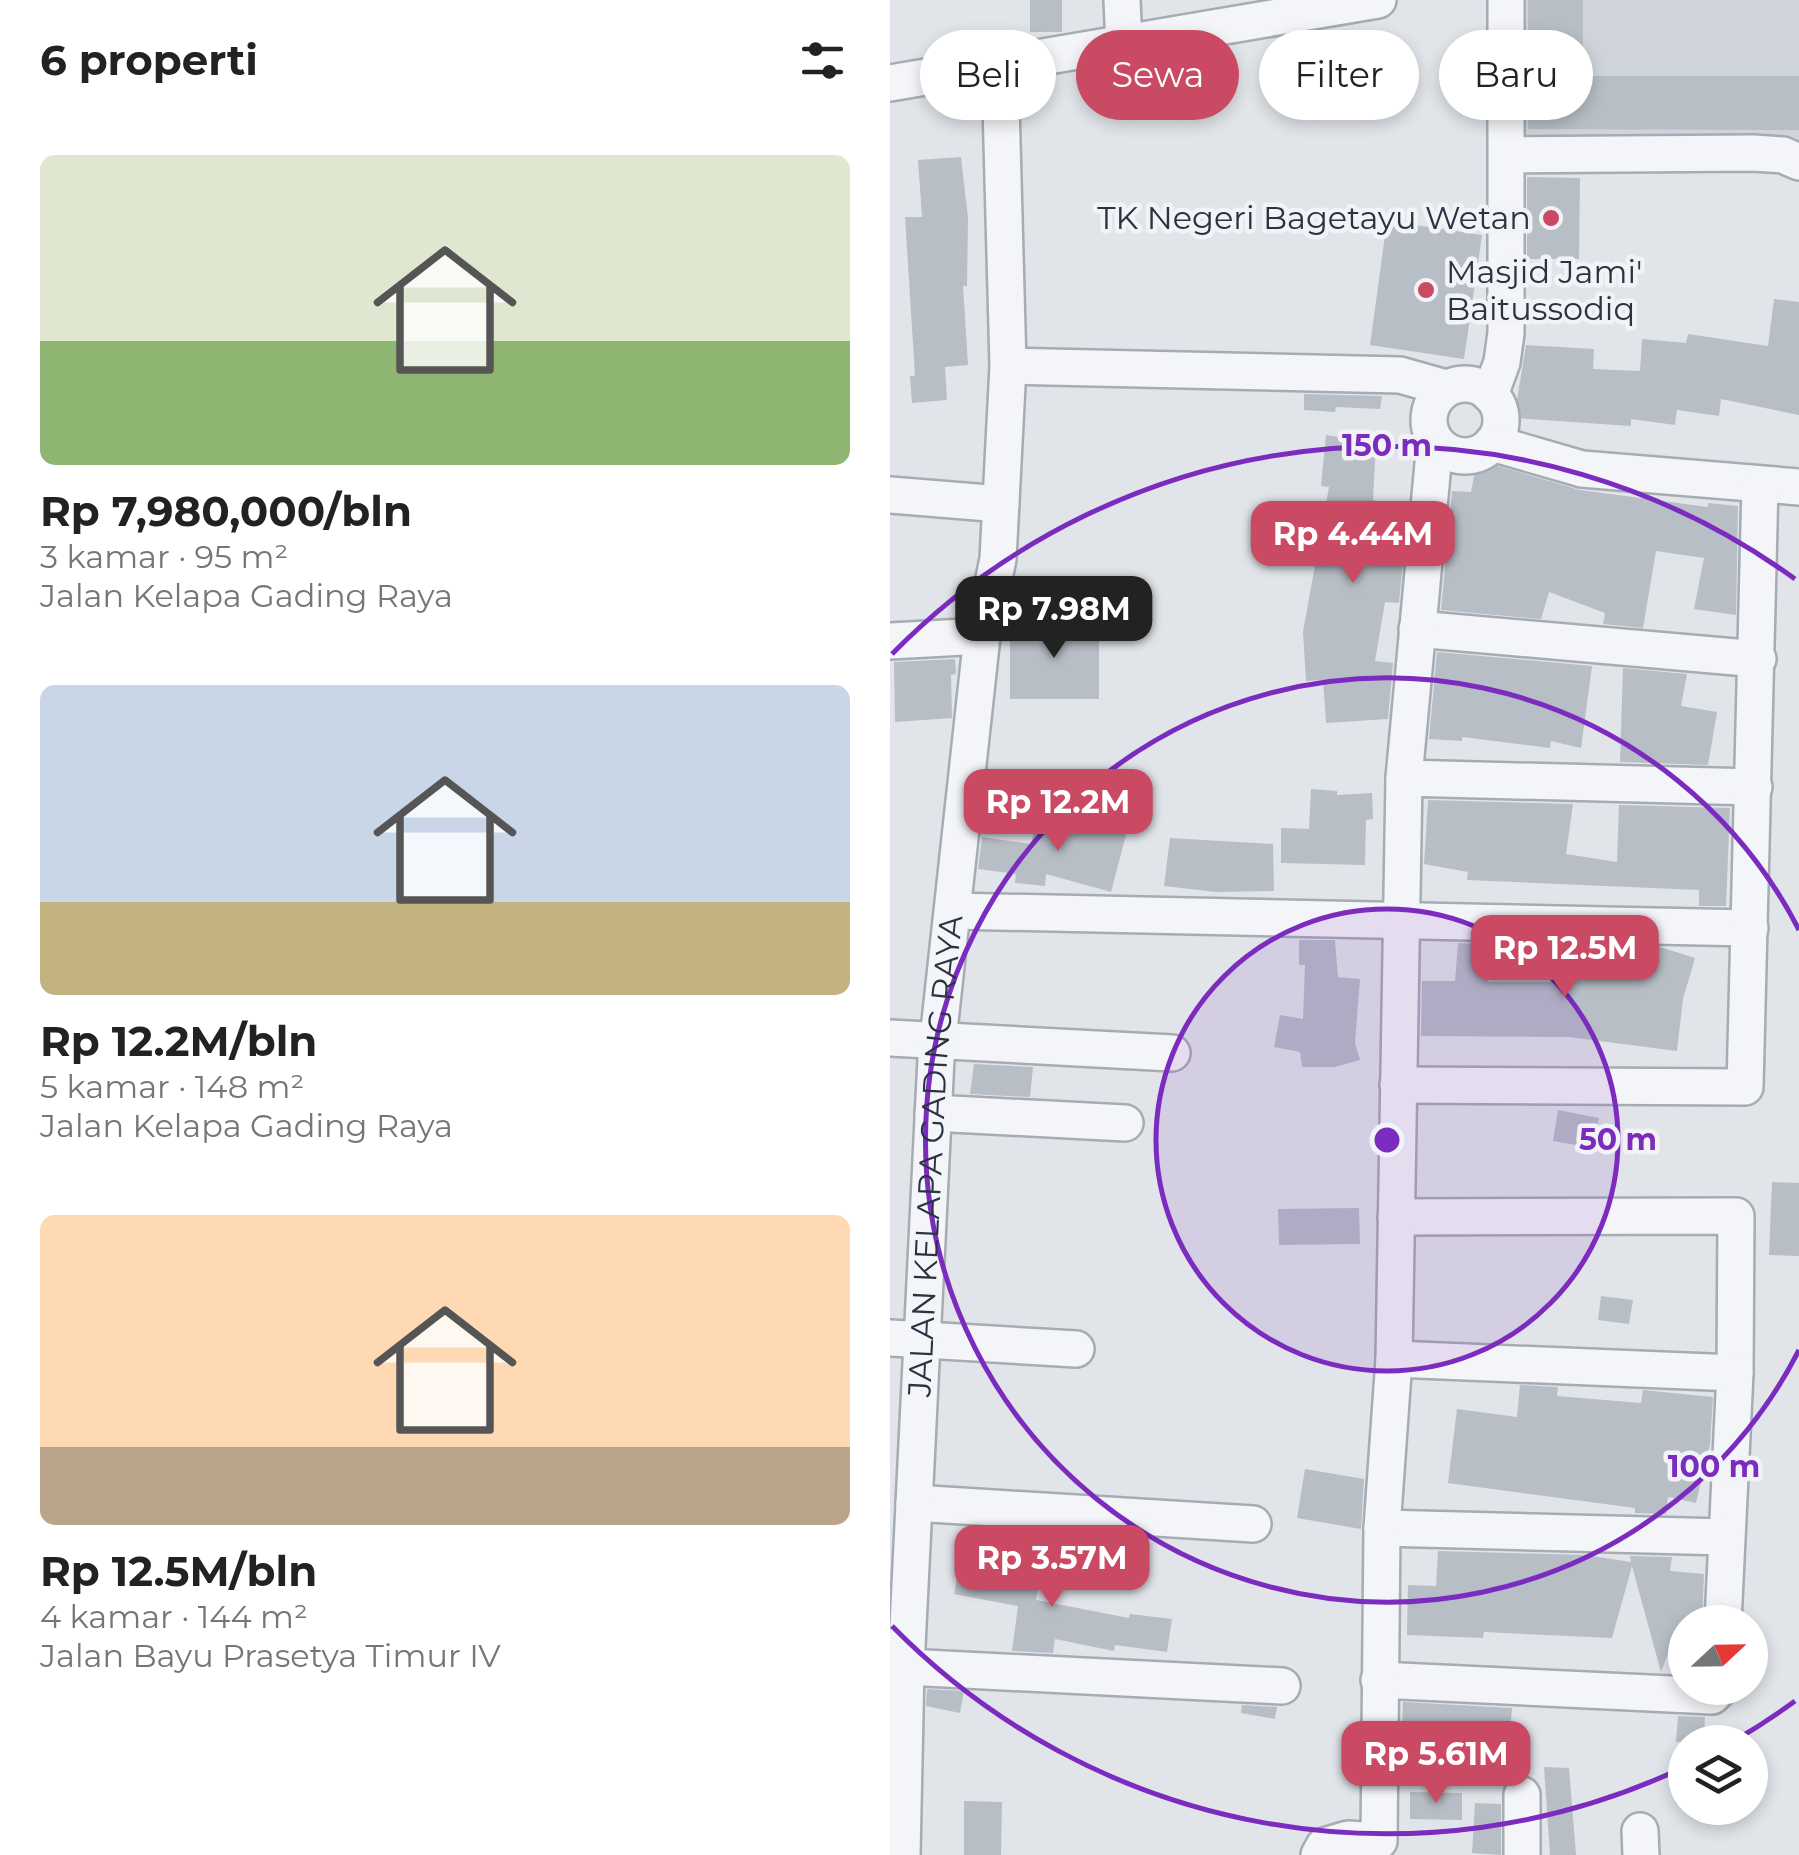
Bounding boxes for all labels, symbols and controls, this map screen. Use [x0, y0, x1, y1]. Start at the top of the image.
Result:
chip: Beli [920, 30, 1056, 120]
chip: Sewa [1076, 30, 1239, 120]
chip: Filter [1259, 30, 1419, 120]
chip: Baru [1439, 30, 1593, 120]
icon: filters [795, 33, 850, 88]
text: 6 properti [40, 34, 258, 86]
place label: TK Negeri Bagetayu Wetan [1097, 198, 1531, 237]
marker: TK Negeri Bagetayu Wetan [1540, 207, 1562, 229]
icon: home [355, 220, 535, 400]
place label: Masjid Jami' Baitussodiq [1446, 252, 1642, 328]
marker: Masjid Jami' Baitussodiq [1415, 279, 1437, 301]
text: 150 m [1342, 427, 1432, 464]
text: Rp 7,980,000/bln [40, 485, 412, 537]
pin: Rp 4.44M [1250, 501, 1456, 586]
text: Rp 4.44M [1273, 514, 1433, 553]
text: 3 kamar · 95 m² [40, 537, 288, 576]
text: Jalan Kelapa Gading Raya [40, 576, 453, 615]
pin: Rp 7.98M [951, 576, 1157, 661]
text: Rp 7.98M [977, 589, 1131, 628]
icon: home [355, 750, 535, 930]
pin: Rp 12.2M [955, 769, 1161, 854]
text: Rp 12.2M [986, 782, 1130, 821]
street label: JALAN KELAPA GADING RAYA [899, 913, 970, 1399]
pin: Rp 12.5M [1462, 915, 1668, 1000]
text: Rp 12.5M [1493, 928, 1637, 967]
text: Rp 12.2M/bln [40, 1015, 317, 1067]
text: 5 kamar · 148 m² [40, 1067, 304, 1106]
text: Jalan Kelapa Gading Raya [40, 1106, 453, 1145]
text: 50 m [1579, 1121, 1657, 1158]
centre of rings [1369, 1122, 1405, 1158]
icon: home [355, 1280, 535, 1460]
text: 100 m [1668, 1448, 1760, 1485]
pin: Rp 3.57M [949, 1525, 1155, 1610]
text: Rp 3.57M [976, 1538, 1128, 1577]
text: Rp 12.5M/bln [40, 1545, 317, 1597]
text: 4 kamar · 144 m² [40, 1597, 308, 1636]
north arrow [1668, 1605, 1768, 1705]
map controls [1668, 1605, 1768, 1825]
text: Jalan Bayu Prasetya Timur IV [40, 1636, 501, 1675]
pin: Rp 5.61M [1333, 1721, 1539, 1806]
button: layers [1668, 1725, 1768, 1825]
text: Rp 5.61M [1363, 1734, 1509, 1773]

